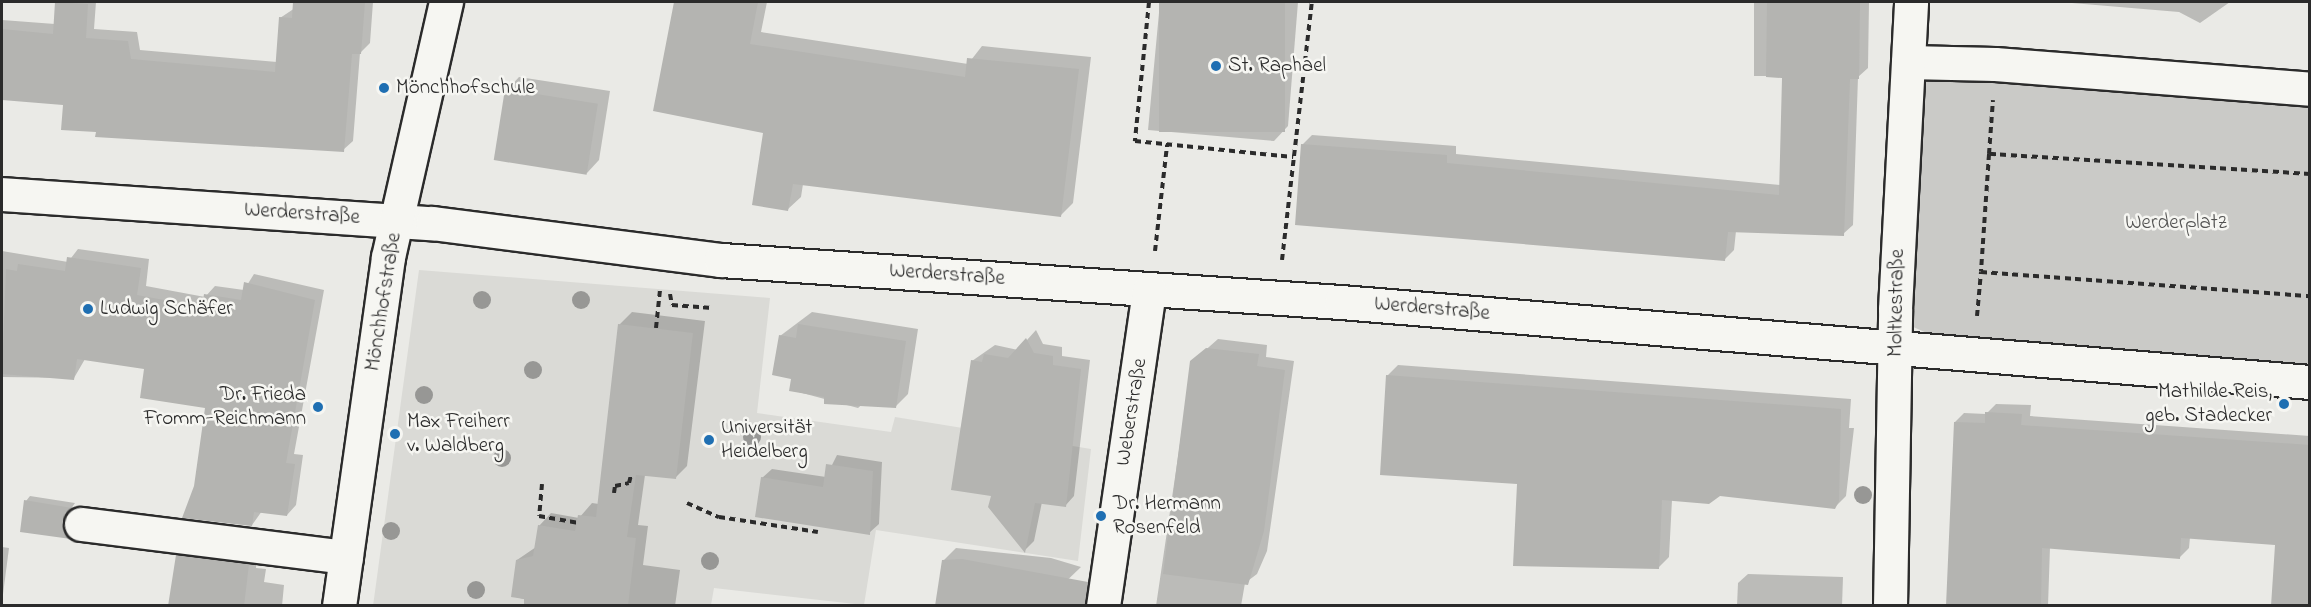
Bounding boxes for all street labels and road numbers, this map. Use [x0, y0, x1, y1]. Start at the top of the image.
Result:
street label: Werderstraße [243, 197, 361, 231]
street label: Mönchhofstraße [361, 231, 407, 373]
street label: Moltkestraße [1883, 249, 1911, 357]
street label: Werderstraße [888, 258, 1006, 292]
street label: Werderstraße [1373, 291, 1491, 327]
street label: Weberstraße [1111, 356, 1153, 468]

